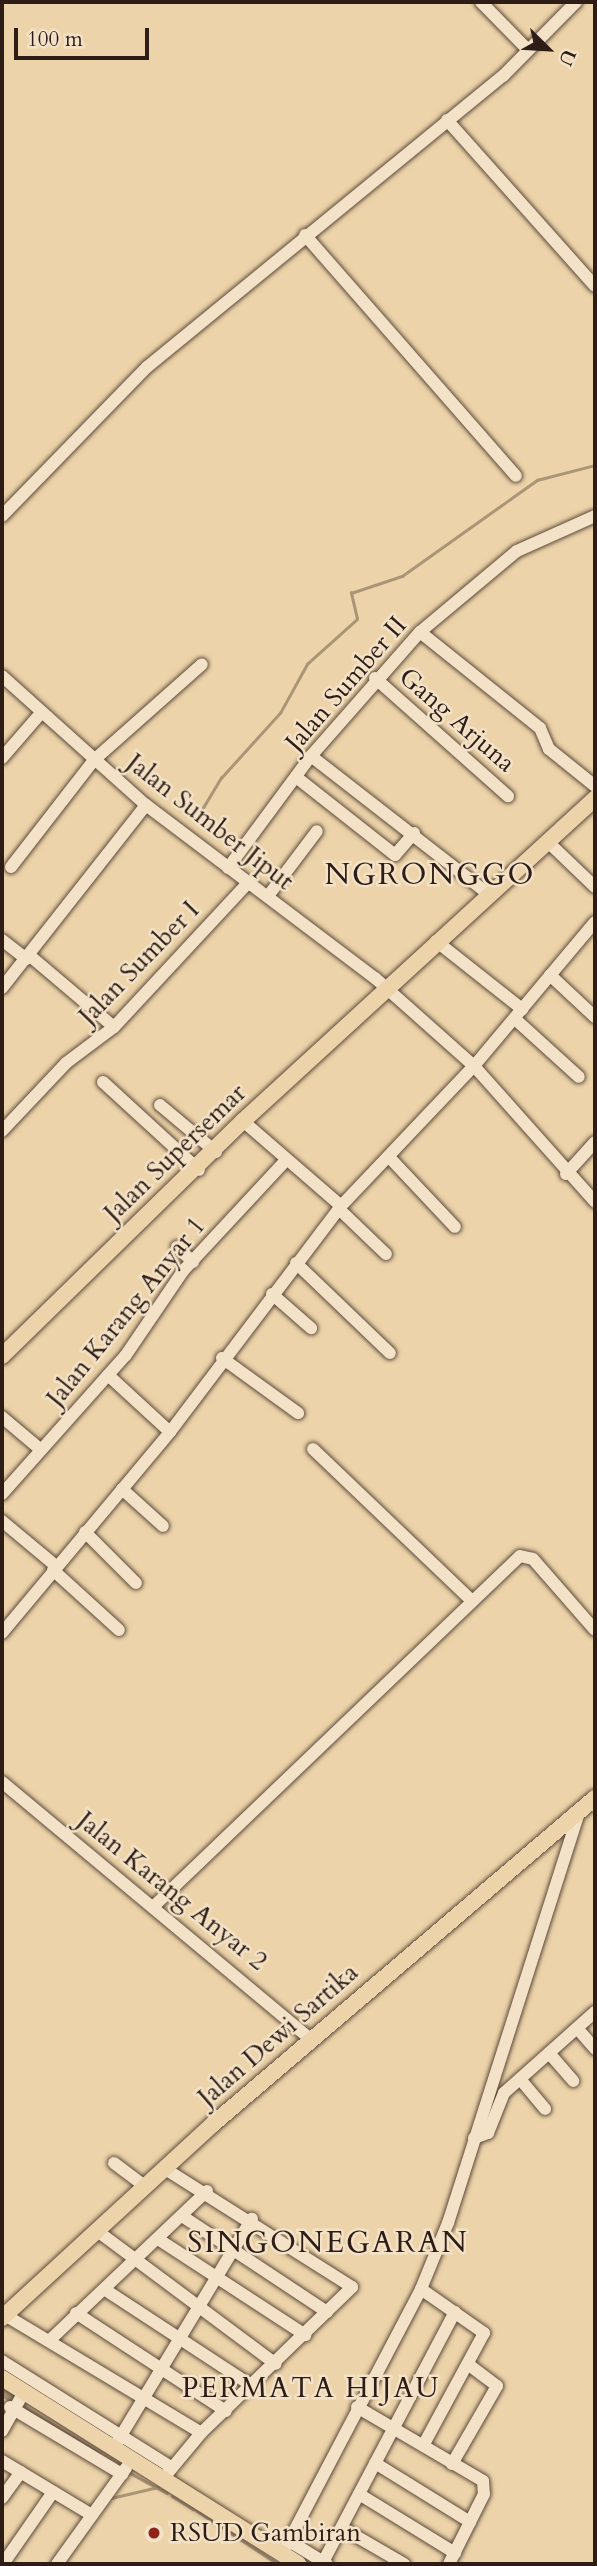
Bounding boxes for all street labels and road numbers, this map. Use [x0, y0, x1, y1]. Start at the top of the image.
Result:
street label: Jalan Sumber II [279, 610, 413, 758]
street label: Gang Arjuna [393, 661, 521, 779]
street label: Jalan Sumber Jiput [120, 747, 300, 897]
street label: Jalan Sumber I [72, 895, 206, 1031]
street label: Jalan Supersemar [98, 1077, 252, 1229]
street label: Jalan Karang Anyar 1 [40, 1211, 212, 1413]
street label: Jalan Karang Anyar 2 [71, 1805, 273, 1977]
street label: Jalan Dewi Sartika [191, 1957, 365, 2113]

